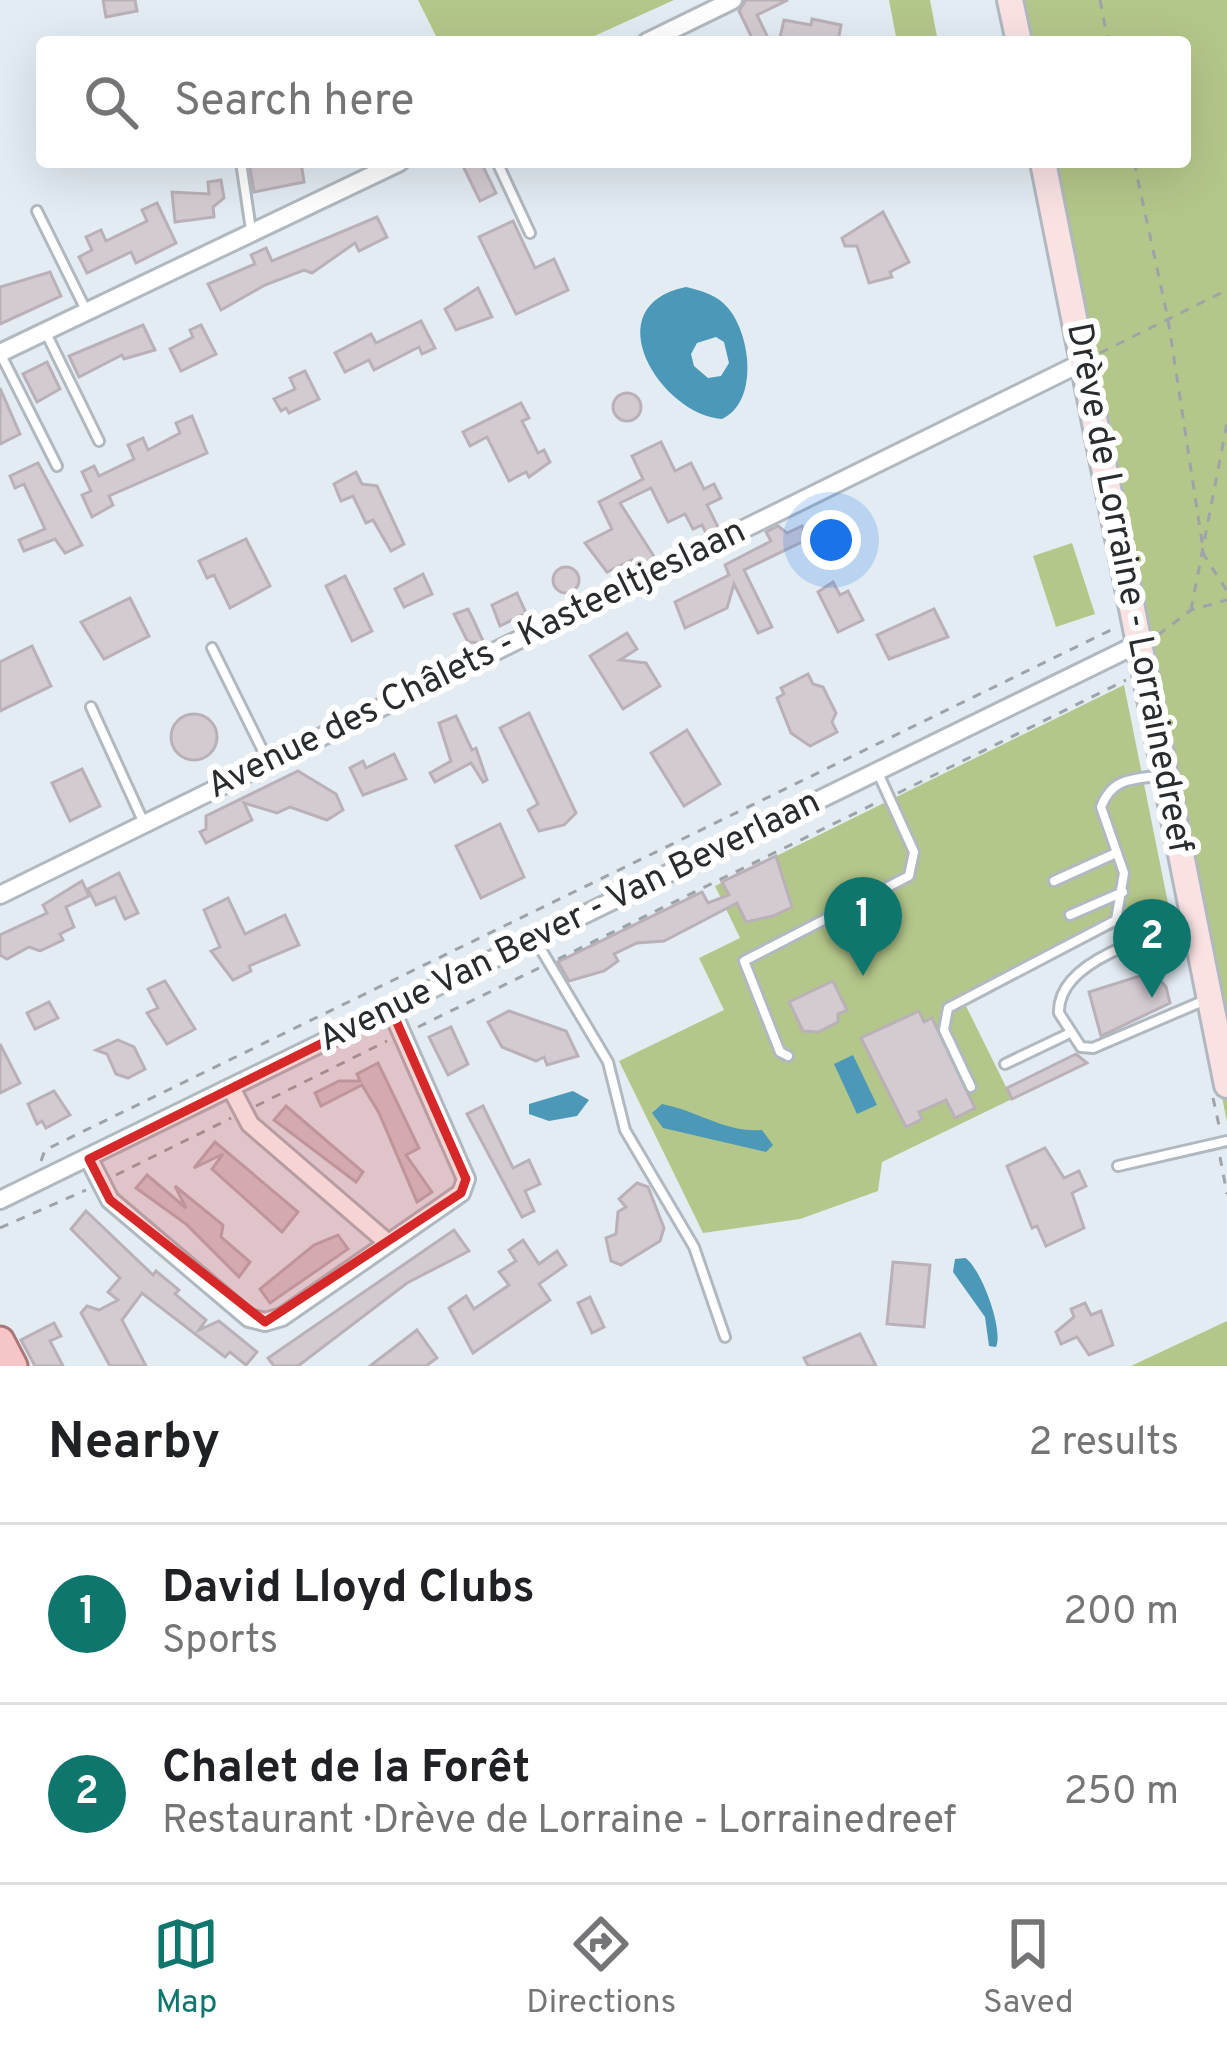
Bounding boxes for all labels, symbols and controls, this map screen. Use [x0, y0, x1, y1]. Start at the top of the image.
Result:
search box [36, 36, 1191, 168]
icon: search [78, 69, 144, 135]
text: Search here [174, 74, 414, 131]
street label: Drève de Lorraine - Lorrainedreef [1054, 319, 1202, 857]
street label: Avenue des Châlets - Kasteeltjeslaan [200, 509, 754, 811]
your location [801, 510, 861, 570]
street label: Avenue Van Bever - Van Beverlaan [312, 780, 828, 1064]
pin: 1 [824, 877, 902, 976]
pin: 2 [1113, 899, 1191, 998]
text: Nearby [48, 1412, 220, 1477]
text: 2 results [1028, 1420, 1179, 1469]
text: David Lloyd Clubs [162, 1561, 535, 1618]
text: 1 [79, 1589, 95, 1638]
text: 200 m [1063, 1589, 1179, 1638]
text: Sports [162, 1618, 278, 1667]
text: Chalet de la Forêt [162, 1741, 530, 1798]
text: 2 [75, 1769, 99, 1818]
text: 250 m [1064, 1769, 1179, 1818]
text: Restaurant · Drève de Lorraine - Lorrainedreef [162, 1798, 956, 1847]
tab: Map [153, 1911, 219, 2025]
tab: Directions [526, 1911, 676, 2025]
tab: Saved [983, 1911, 1074, 2025]

